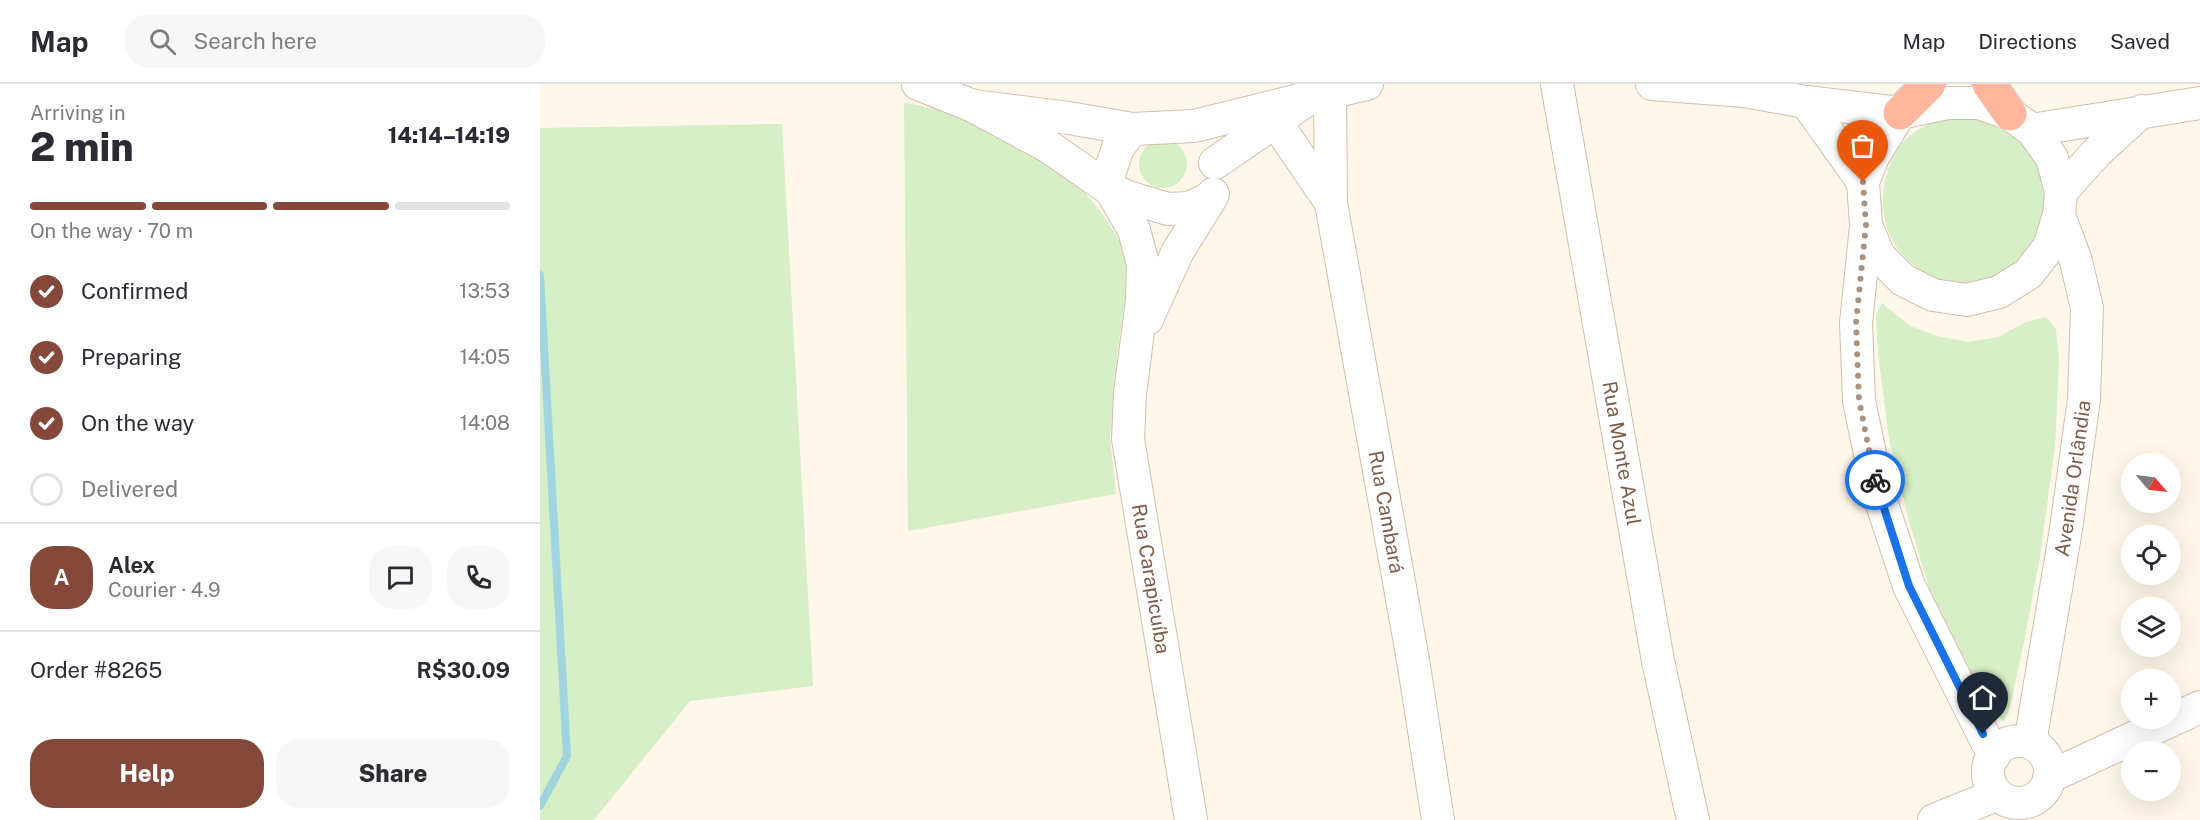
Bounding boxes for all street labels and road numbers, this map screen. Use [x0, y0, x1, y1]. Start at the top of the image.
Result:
street label: Rua Monte Azul [1597, 379, 1646, 527]
street label: Avenida Orlândia [2050, 399, 2096, 558]
street label: Rua Cambará [1364, 449, 1409, 575]
street label: Rua Carapicuíba [1127, 502, 1175, 655]

